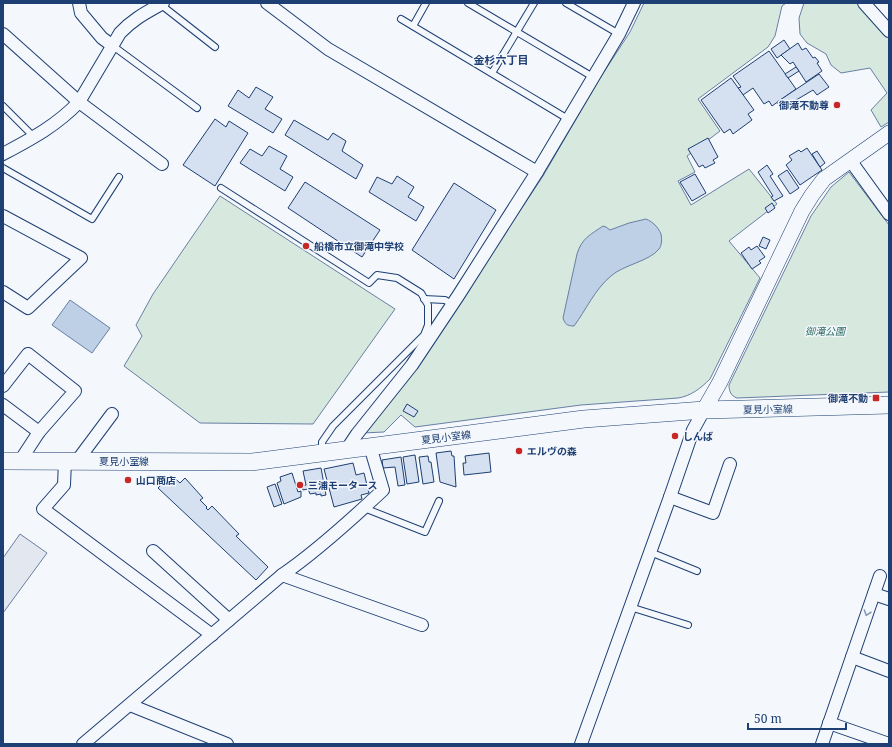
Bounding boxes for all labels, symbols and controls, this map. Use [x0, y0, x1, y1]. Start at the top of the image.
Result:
district label: 金杉六丁目 [474, 52, 529, 67]
place label: 御滝不動尊 [778, 98, 829, 112]
marker: 御滝不動尊 [832, 100, 842, 110]
place label: 船橋市立御滝中学校 [314, 239, 404, 253]
marker: 船橋市立御滝中学校 [301, 241, 311, 251]
park label: 御滝公園 [805, 324, 847, 338]
place label: 御滝不動 [827, 391, 868, 405]
marker: 御滝不動 [871, 393, 881, 403]
street label: 夏見小室線 [743, 402, 793, 416]
street label: 夏見小室線 [420, 427, 472, 447]
place label: しんば [683, 429, 713, 443]
marker: しんば [670, 431, 680, 441]
place label: エルヴの森 [527, 444, 577, 458]
marker: エルヴの森 [514, 446, 524, 456]
street label: 夏見小室線 [99, 454, 149, 468]
place label: 山口商店 [136, 473, 176, 487]
marker: 山口商店 [123, 475, 133, 485]
place label: 三浦モータース [308, 478, 378, 492]
marker: 三浦モータース [295, 480, 305, 490]
one-way arrow [864, 609, 872, 616]
scale bar [748, 705, 846, 731]
text: 50 m [754, 710, 782, 727]

